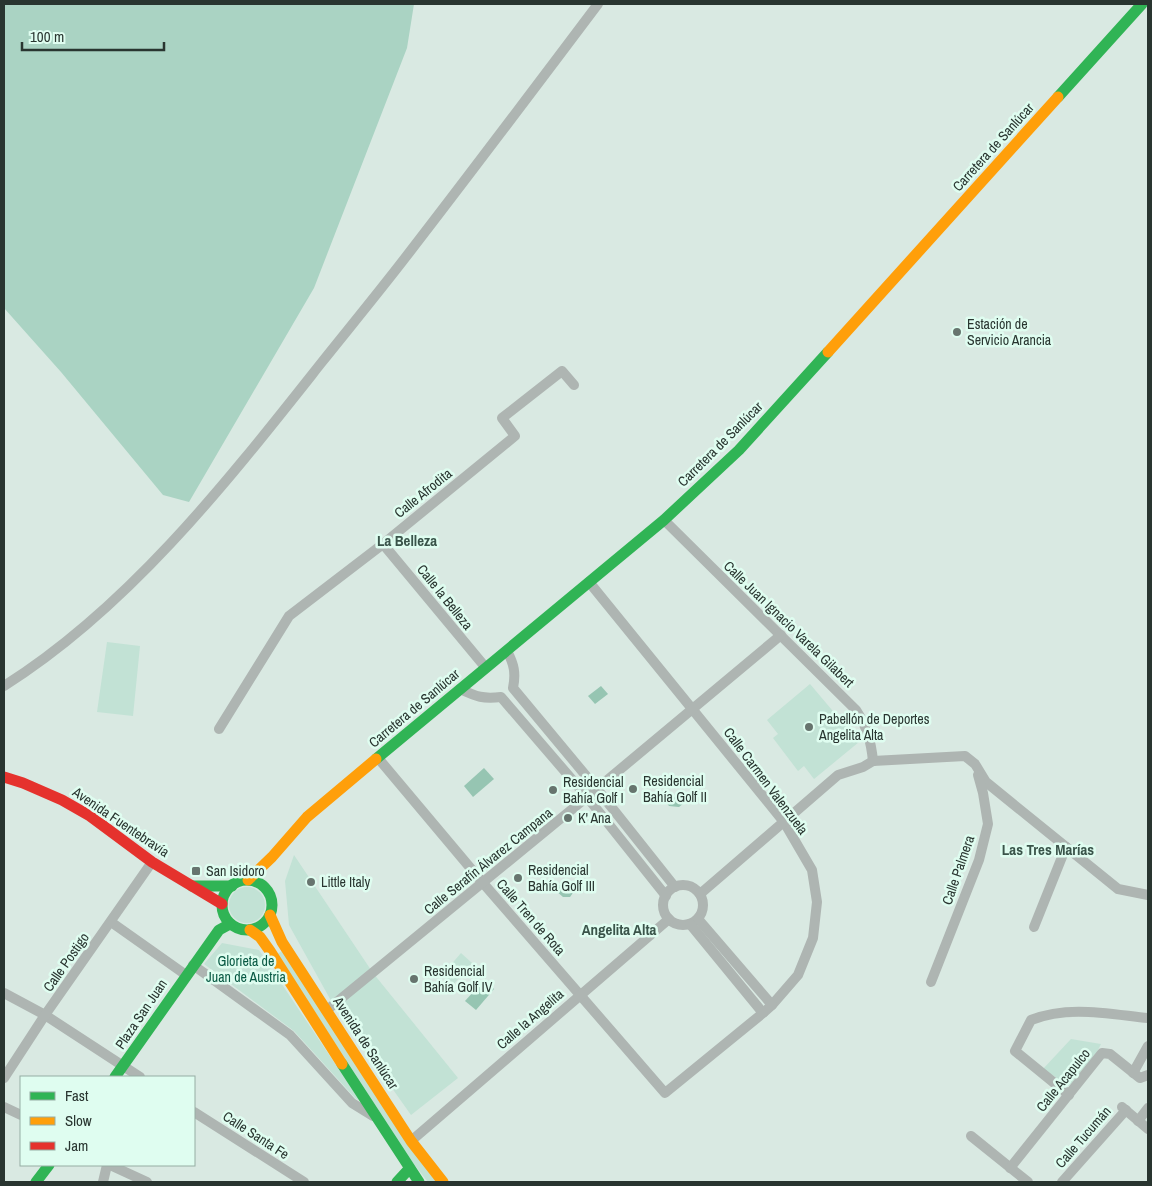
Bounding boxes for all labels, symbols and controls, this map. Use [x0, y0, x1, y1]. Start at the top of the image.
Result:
scale bar [22, 20, 165, 52]
text: 100 m [30, 26, 64, 47]
street label: Carretera de Sanlúcar [949, 99, 1038, 195]
place label: Estación de Servicio Arancia [967, 315, 1052, 349]
marker: Estación de Servicio Arancia [951, 326, 963, 338]
street label: Carretera de Sanlúcar [674, 398, 766, 490]
street label: Calle Afrodita [391, 464, 456, 522]
district label: La Belleza [377, 530, 437, 551]
street label: Calle Juan Ignacio Varela Gilabert [720, 557, 858, 691]
street label: Calle la Belleza [413, 561, 477, 634]
street label: Carretera de Sanlúcar [365, 665, 463, 751]
place label: Pabellón de Deportes Angelita Alta [818, 710, 930, 744]
marker: Pabellón de Deportes Angelita Alta [803, 721, 815, 733]
street label: Calle Carmen Valenzuela [720, 724, 812, 839]
place label: Residencial Bahía Golf II [643, 772, 707, 806]
place label: Residencial Bahía Golf I [563, 773, 624, 807]
street label: Avenida Fuentebravía [68, 782, 173, 861]
marker: Residencial Bahía Golf II [627, 783, 639, 795]
marker: Residencial Bahía Golf I [547, 784, 559, 796]
street label: Calle Serafín Álvarez Campana [420, 803, 556, 918]
place label: K' Ana [578, 809, 611, 827]
marker: K' Ana [562, 812, 574, 824]
street label: Calle Palmera [938, 832, 978, 907]
district label: Las Tres Marías [1002, 839, 1094, 860]
place label: Residencial Bahía Golf III [528, 861, 595, 895]
place label: San Isidoro [206, 862, 265, 880]
marker: San Isidoro [190, 865, 202, 877]
marker: Residencial Bahía Golf III [512, 872, 524, 884]
place label: Little Italy [321, 873, 370, 891]
street label: Calle Tren de Rota [493, 875, 570, 959]
marker: Little Italy [305, 876, 317, 888]
district label: Angelita Alta [582, 919, 657, 940]
street label: Calle Postigo [39, 929, 93, 995]
park label: Glorieta de Juan de Austria [206, 952, 287, 986]
place label: Residencial Bahía Golf IV [424, 962, 493, 996]
marker: Residencial Bahía Golf IV [408, 973, 420, 985]
street label: Plaza San Juan [111, 976, 171, 1052]
street label: Calle la Angelita [493, 985, 568, 1053]
street label: Avenida de Sanlúcar [329, 993, 403, 1093]
street label: Calle Acapulco [1032, 1045, 1094, 1115]
legend [20, 1076, 195, 1166]
text: Fast [65, 1085, 89, 1106]
street label: Calle Tucumán [1051, 1102, 1115, 1172]
street label: Calle Santa Fe [219, 1107, 293, 1163]
text: Slow [65, 1110, 92, 1131]
text: Jam [65, 1135, 88, 1156]

